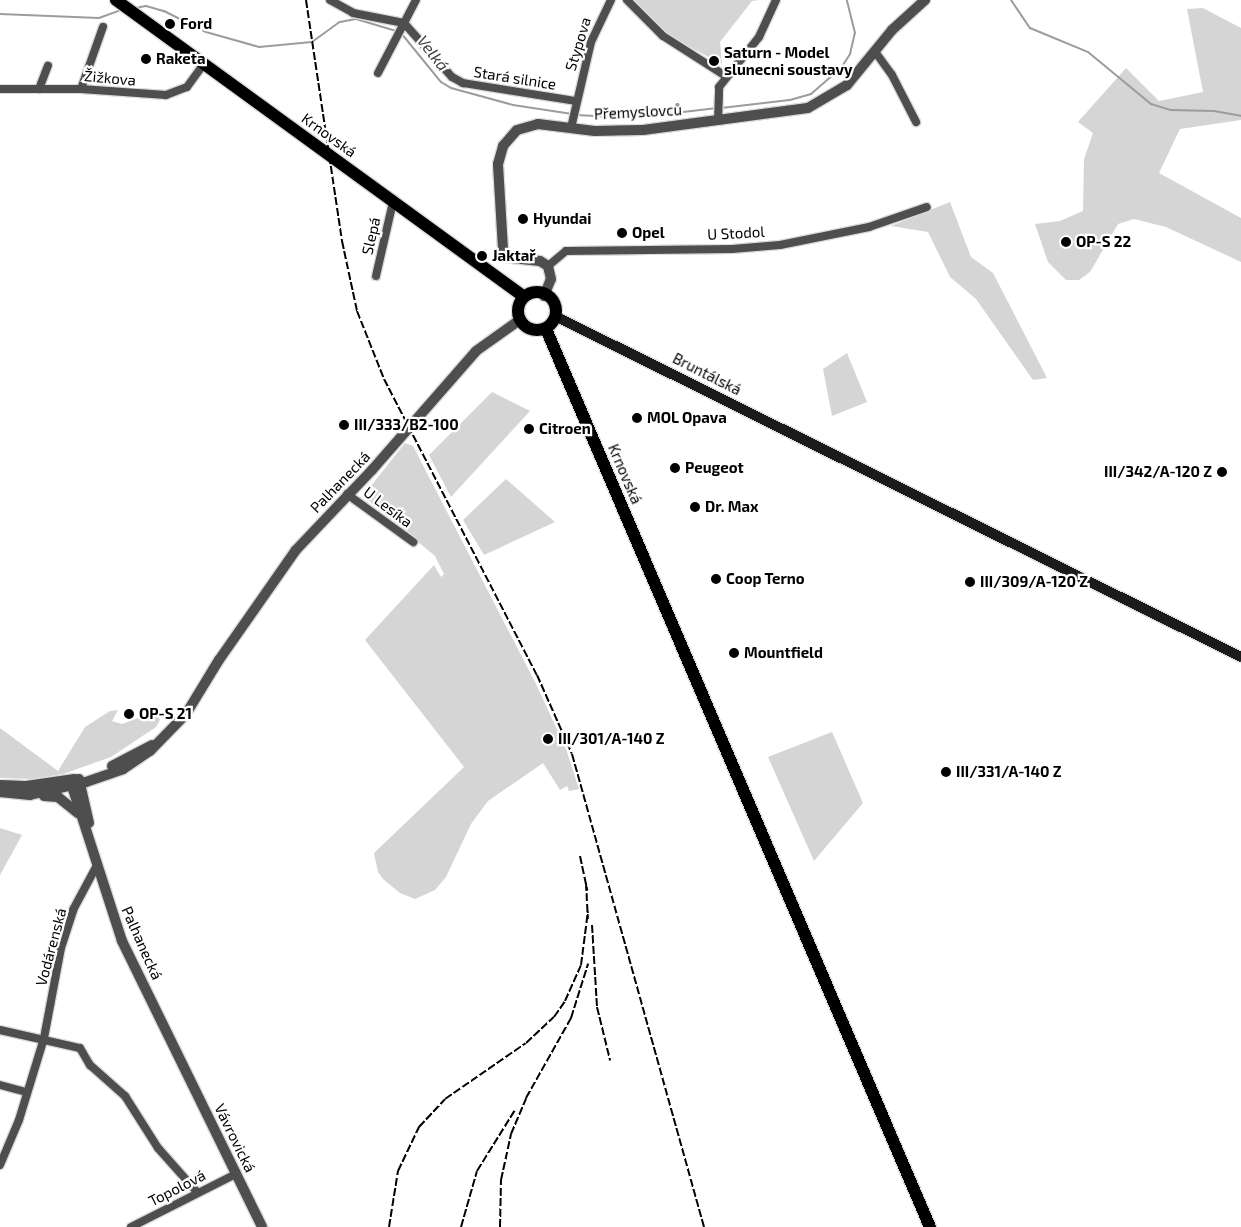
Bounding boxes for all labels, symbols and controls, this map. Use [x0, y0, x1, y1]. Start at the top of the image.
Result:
place label: Ford [180, 15, 212, 33]
street label: Stypova [561, 15, 595, 73]
marker: Ford [164, 18, 176, 30]
water label: Velká [413, 31, 453, 75]
place label: Saturn - Model slunecni soustavy [724, 43, 853, 78]
place label: Raketa [156, 50, 206, 68]
marker: Raketa [140, 53, 152, 65]
marker: Saturn - Model slunecni soustavy [708, 55, 720, 67]
street label: Stará silnice [472, 63, 558, 93]
street label: Žižkova [83, 67, 137, 89]
street label: Přemyslovců [594, 101, 682, 123]
street label: Krnovská [298, 109, 360, 161]
place label: Hyundai [533, 210, 591, 228]
marker: Hyundai [517, 213, 529, 225]
street label: Slepá [358, 216, 384, 256]
street label: U Stodol [707, 223, 765, 243]
place label: Opel [632, 224, 665, 242]
marker: Opel [616, 227, 628, 239]
place label: OP-S 22 [1076, 233, 1131, 251]
marker: OP-S 22 [1060, 236, 1072, 248]
place label: Jaktař [492, 247, 536, 265]
marker: Jaktař [476, 250, 488, 262]
street label: Bruntálská [670, 349, 744, 399]
place label: MOL Opava [647, 409, 727, 427]
marker: MOL Opava [631, 412, 643, 424]
place label: III/333/B2-100 [354, 416, 459, 434]
marker: III/333/B2-100 [338, 419, 350, 431]
place label: Citroen [539, 420, 591, 438]
marker: Citroen [523, 423, 535, 435]
street label: Krnovská [604, 441, 646, 507]
street label: Palhanecká [306, 448, 374, 516]
place label: Peugeot [685, 459, 744, 477]
marker: Peugeot [669, 462, 681, 474]
place label: III/342/A-120 Z [1104, 463, 1212, 481]
marker: III/342/A-120 Z [1216, 466, 1228, 478]
street label: U Lesíka [360, 483, 416, 531]
place label: Dr. Max [705, 498, 759, 516]
marker: Dr. Max [689, 501, 701, 513]
place label: Coop Terno [726, 570, 805, 588]
marker: Coop Terno [710, 573, 722, 585]
place label: III/309/A-120 Z [980, 573, 1088, 591]
marker: III/309/A-120 Z [964, 576, 976, 588]
place label: Mountfield [744, 644, 823, 662]
marker: Mountfield [728, 647, 740, 659]
place label: OP-S 21 [139, 705, 192, 723]
marker: OP-S 21 [123, 708, 135, 720]
place label: III/301/A-140 Z [558, 730, 664, 748]
marker: III/301/A-140 Z [542, 733, 554, 745]
place label: III/331/A-140 Z [956, 763, 1061, 781]
marker: III/331/A-140 Z [940, 766, 952, 778]
street label: Palhanecká [118, 904, 166, 982]
street label: Vodárenská [32, 906, 70, 988]
street label: Vávrovická [211, 1101, 259, 1175]
street label: Topolová [145, 1166, 209, 1210]

